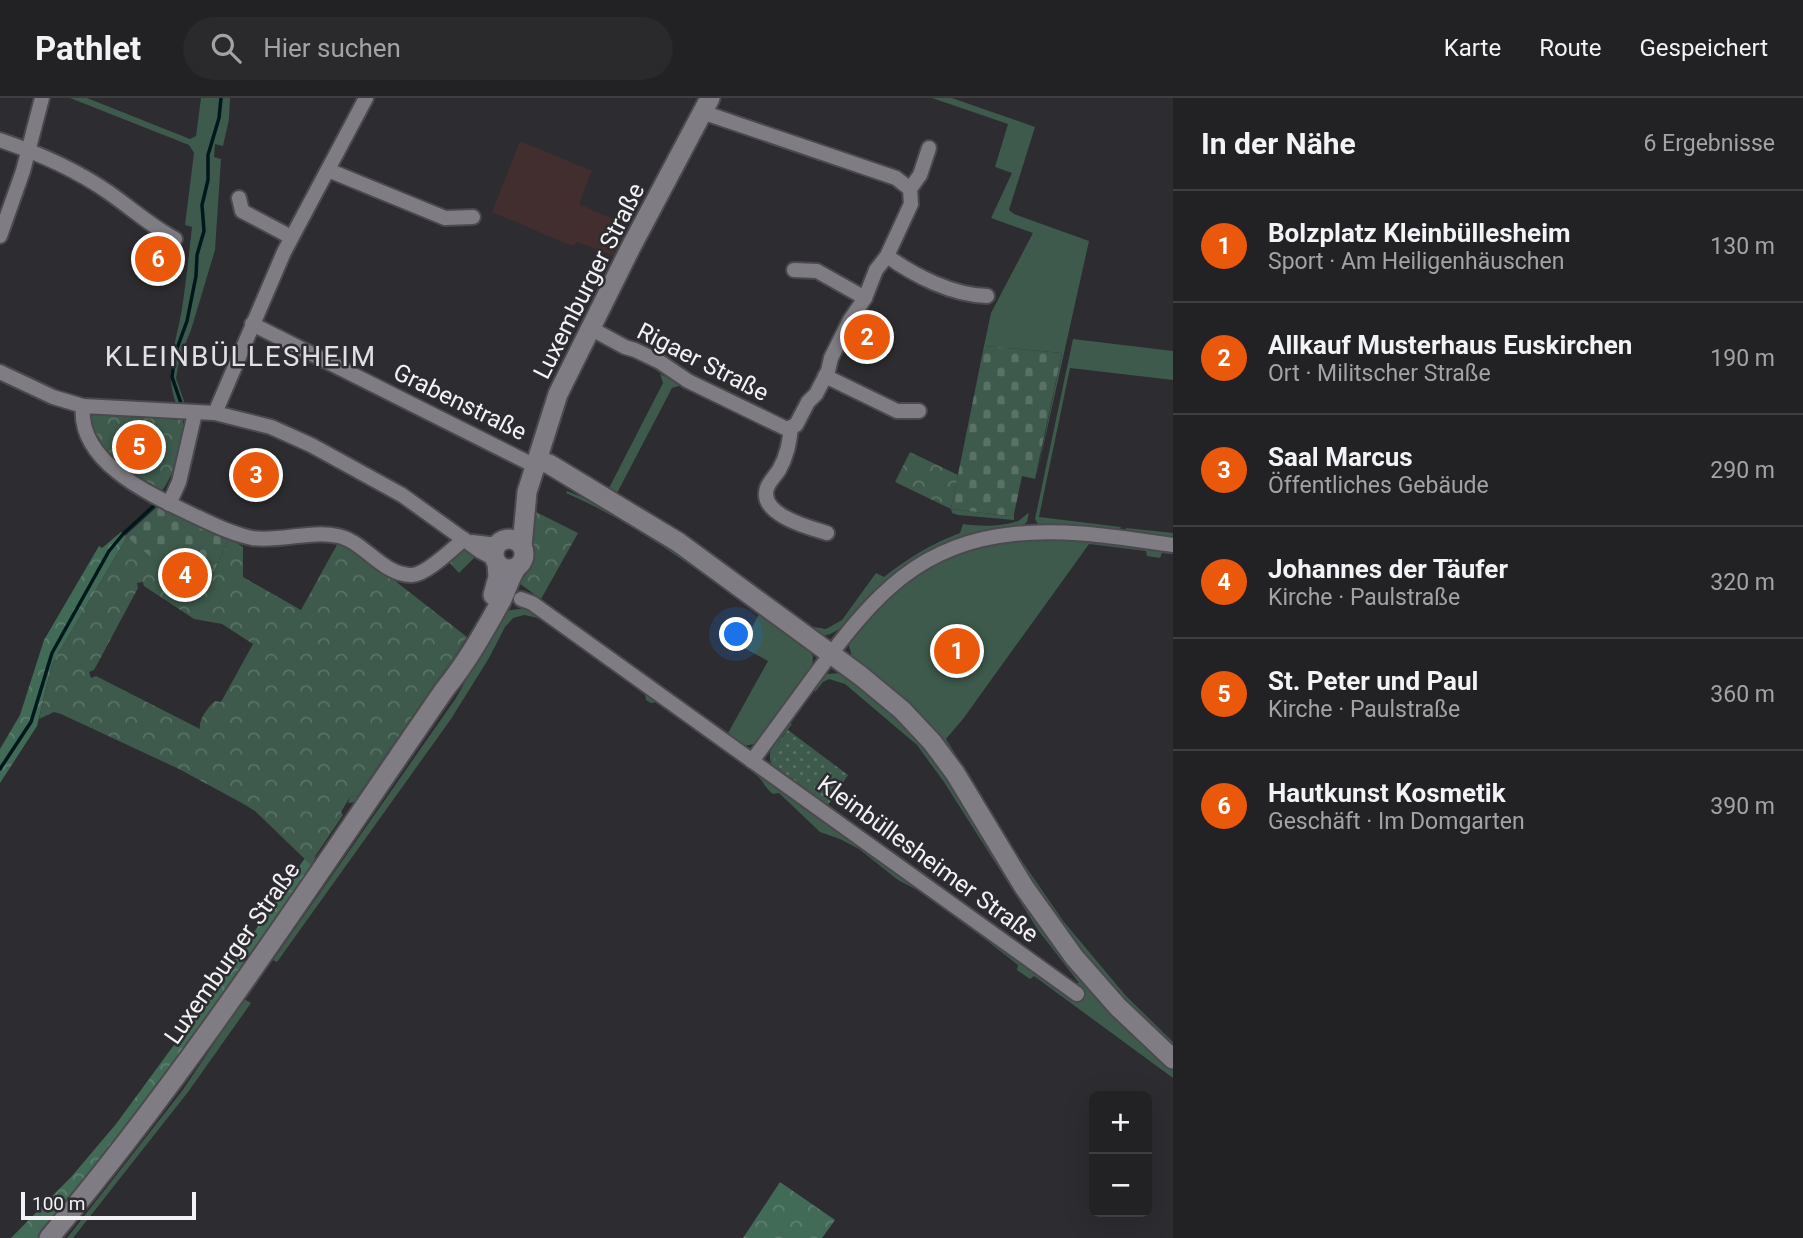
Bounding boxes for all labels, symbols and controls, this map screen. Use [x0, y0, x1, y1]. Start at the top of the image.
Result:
search box [183, 17, 673, 80]
text: Pathlet [35, 29, 141, 68]
icon: search [207, 29, 245, 67]
text: Hier suchen [263, 33, 401, 63]
text: Karte [1444, 34, 1501, 62]
text: Route [1539, 34, 1601, 62]
text: Gespeichert [1639, 34, 1768, 62]
text: In der Nähe [1201, 126, 1356, 161]
text: 6 Ergebnisse [1643, 130, 1775, 157]
street label: Luxemburger Straße [528, 178, 650, 384]
text: Bolzplatz Kleinbüllesheim [1268, 218, 1571, 248]
pin: 6 [135, 233, 181, 285]
text: 1 [1217, 233, 1231, 260]
text: 130 m [1710, 233, 1775, 260]
text: Sport · Am Heiligenhäuschen [1268, 248, 1564, 275]
pin: 2 [844, 311, 890, 363]
street label: Rigaer Straße [633, 317, 773, 407]
text: Allkauf Musterhaus Euskirchen [1268, 330, 1632, 360]
district label: KLEINBÜLLESHEIM [105, 340, 377, 373]
text: 2 [1217, 345, 1231, 372]
text: 190 m [1710, 345, 1775, 372]
street label: Grabenstraße [389, 358, 531, 446]
text: Ort · Militscher Straße [1268, 360, 1491, 387]
pin: 5 [116, 421, 162, 473]
text: Saal Marcus [1268, 442, 1413, 472]
pin: 3 [233, 449, 279, 501]
text: 3 [1217, 457, 1231, 484]
text: 290 m [1710, 457, 1775, 484]
text: Öffentliches Gebäude [1268, 472, 1489, 499]
pin: 4 [162, 549, 208, 601]
text: Johannes der Täufer [1268, 554, 1508, 584]
text: 4 [1217, 569, 1231, 596]
text: 320 m [1710, 569, 1775, 596]
text: Kirche · Paulstraße [1268, 584, 1460, 611]
your location [719, 617, 753, 651]
pin: 1 [934, 625, 980, 677]
text: St. Peter und Paul [1268, 666, 1478, 696]
text: 5 [1217, 681, 1231, 708]
text: 360 m [1710, 681, 1775, 708]
text: Kirche · Paulstraße [1268, 696, 1460, 723]
street label: Kleinbüllesheimer Straße [812, 770, 1044, 948]
text: Hautkunst Kosmetik [1268, 778, 1506, 808]
text: 6 [1217, 793, 1231, 820]
text: 390 m [1710, 793, 1775, 820]
text: Geschäft · Im Domgarten [1268, 808, 1525, 835]
street label: Luxemburger Straße [159, 857, 305, 1049]
map controls [1089, 1091, 1152, 1217]
button: + [1089, 1091, 1152, 1154]
button: − [1089, 1154, 1152, 1217]
scale bar [21, 1189, 196, 1221]
text: 100 m [32, 1192, 85, 1215]

